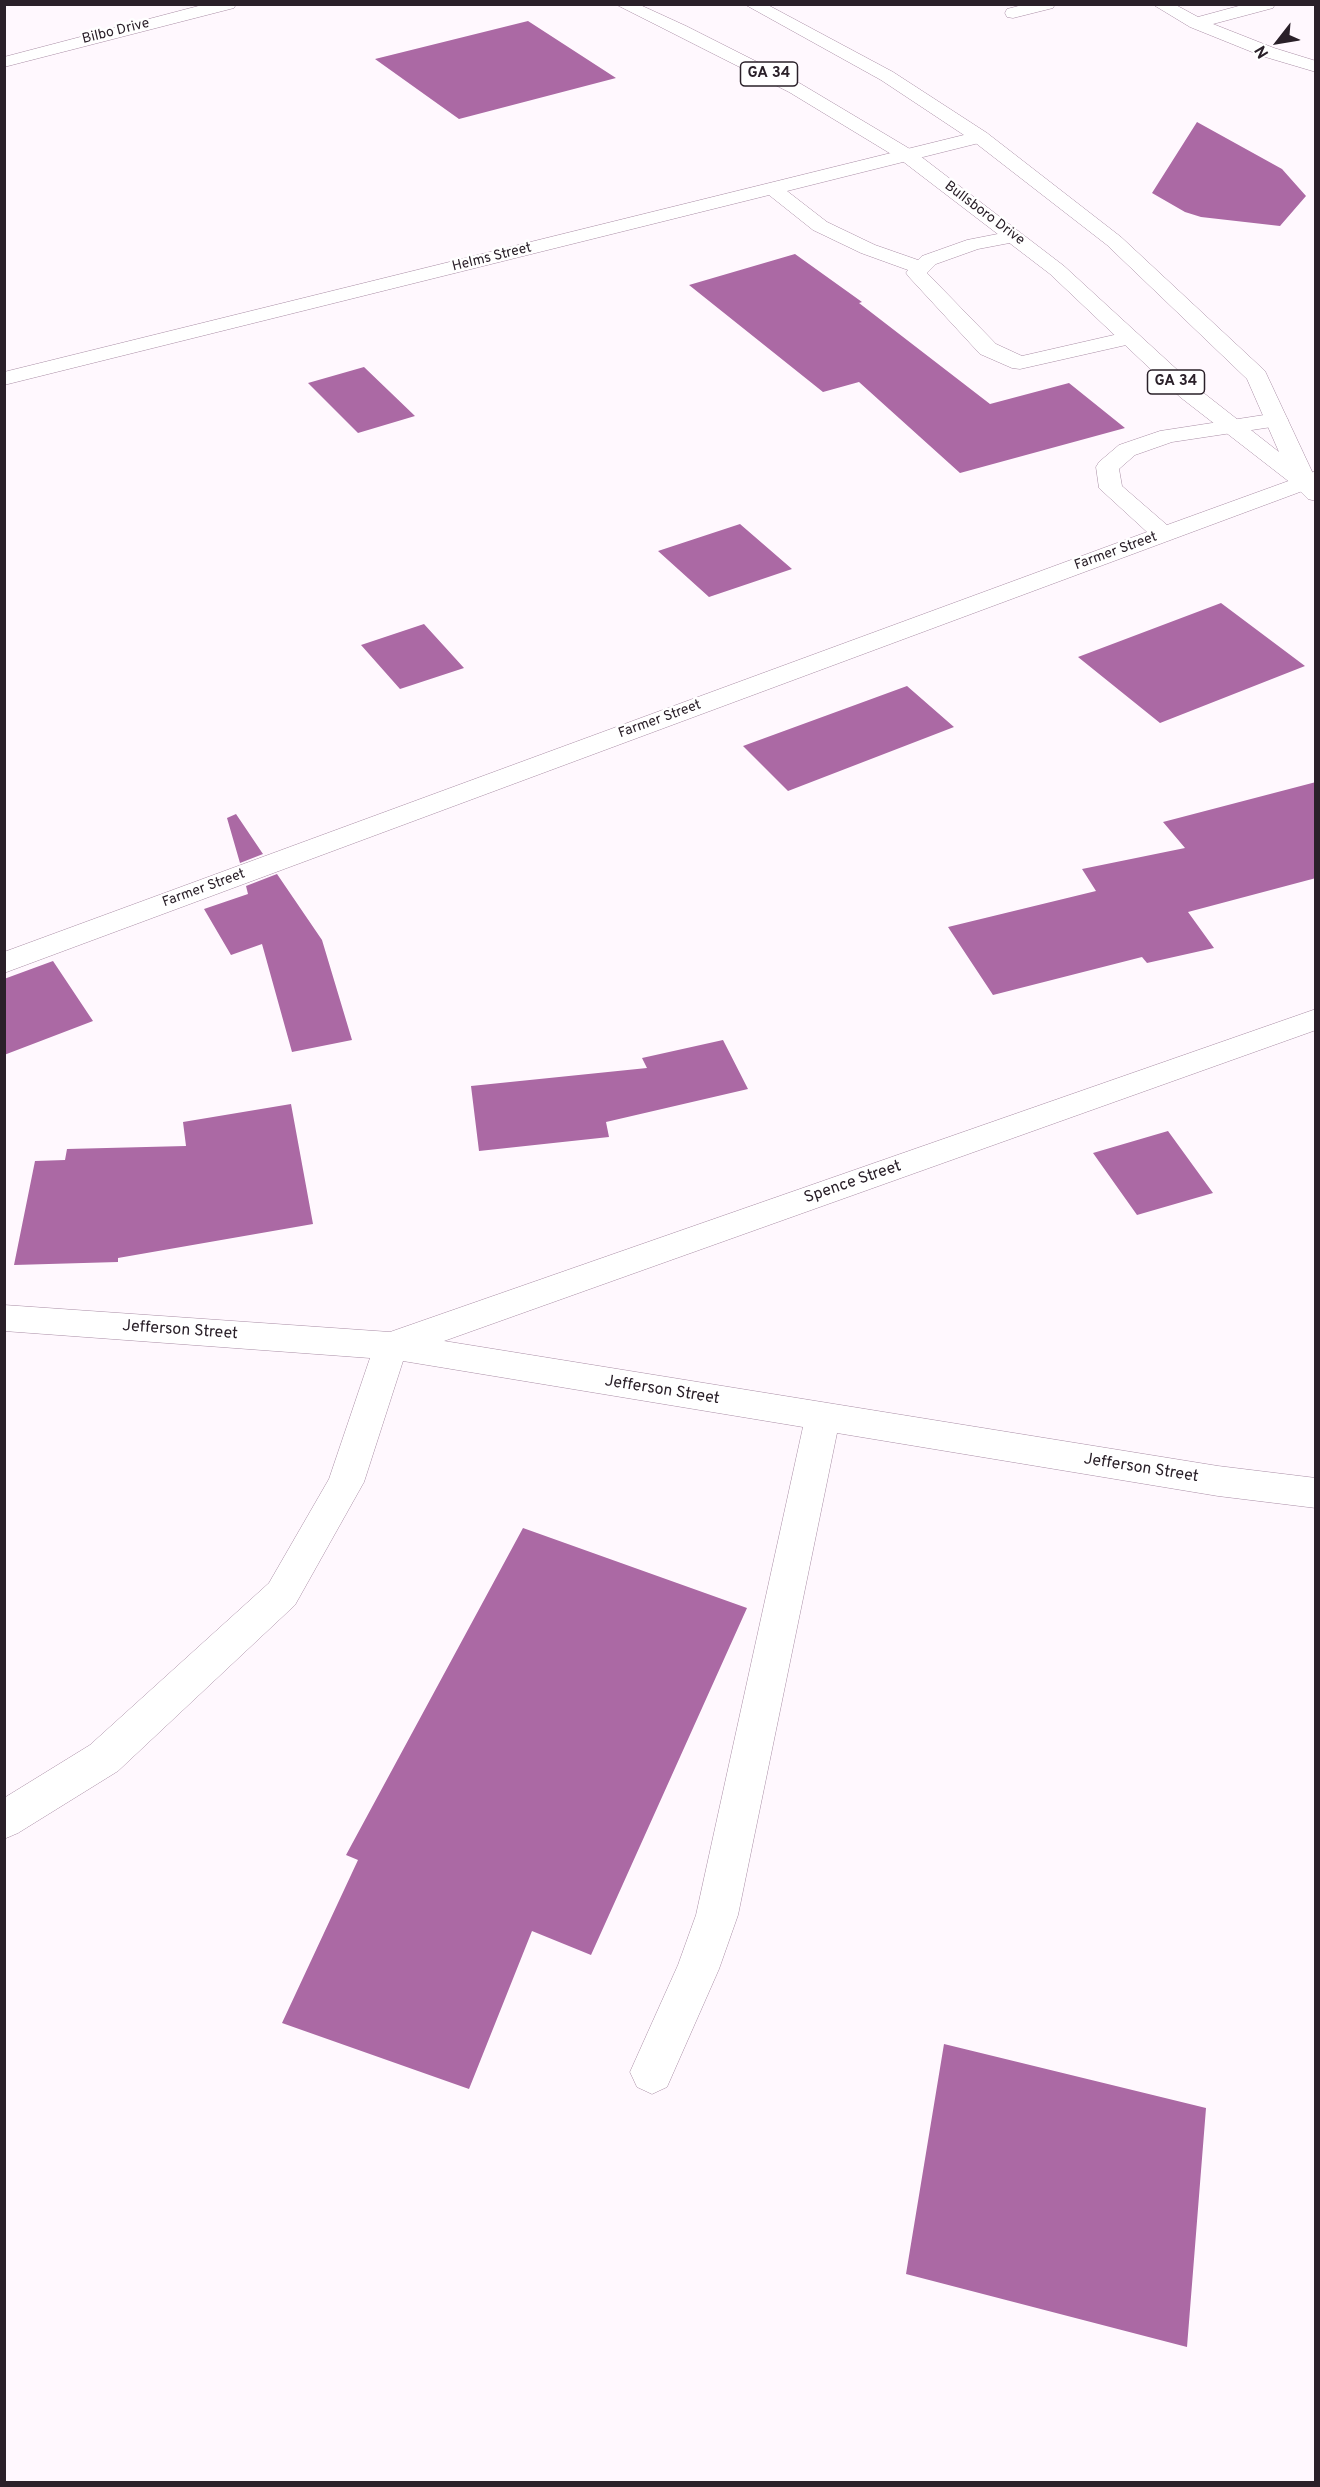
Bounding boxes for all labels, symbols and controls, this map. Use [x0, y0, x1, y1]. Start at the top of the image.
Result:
north arrow [1248, 12, 1308, 72]
street label: Bilbo Drive [81, 16, 151, 48]
text: N [1251, 41, 1274, 61]
road number: GA 34 [740, 62, 798, 86]
street label: Bullsboro Drive [941, 178, 1027, 250]
street label: Helms Street [451, 240, 533, 276]
road number: GA 34 [1148, 370, 1204, 394]
street label: Farmer Street [1072, 529, 1160, 575]
street label: Farmer Street [616, 697, 704, 743]
street label: Farmer Street [160, 866, 248, 912]
street label: Spence Street [802, 1157, 904, 1209]
street label: Jefferson Street [121, 1317, 239, 1345]
street label: Jefferson Street [603, 1372, 721, 1410]
street label: Jefferson Street [1082, 1450, 1200, 1488]

